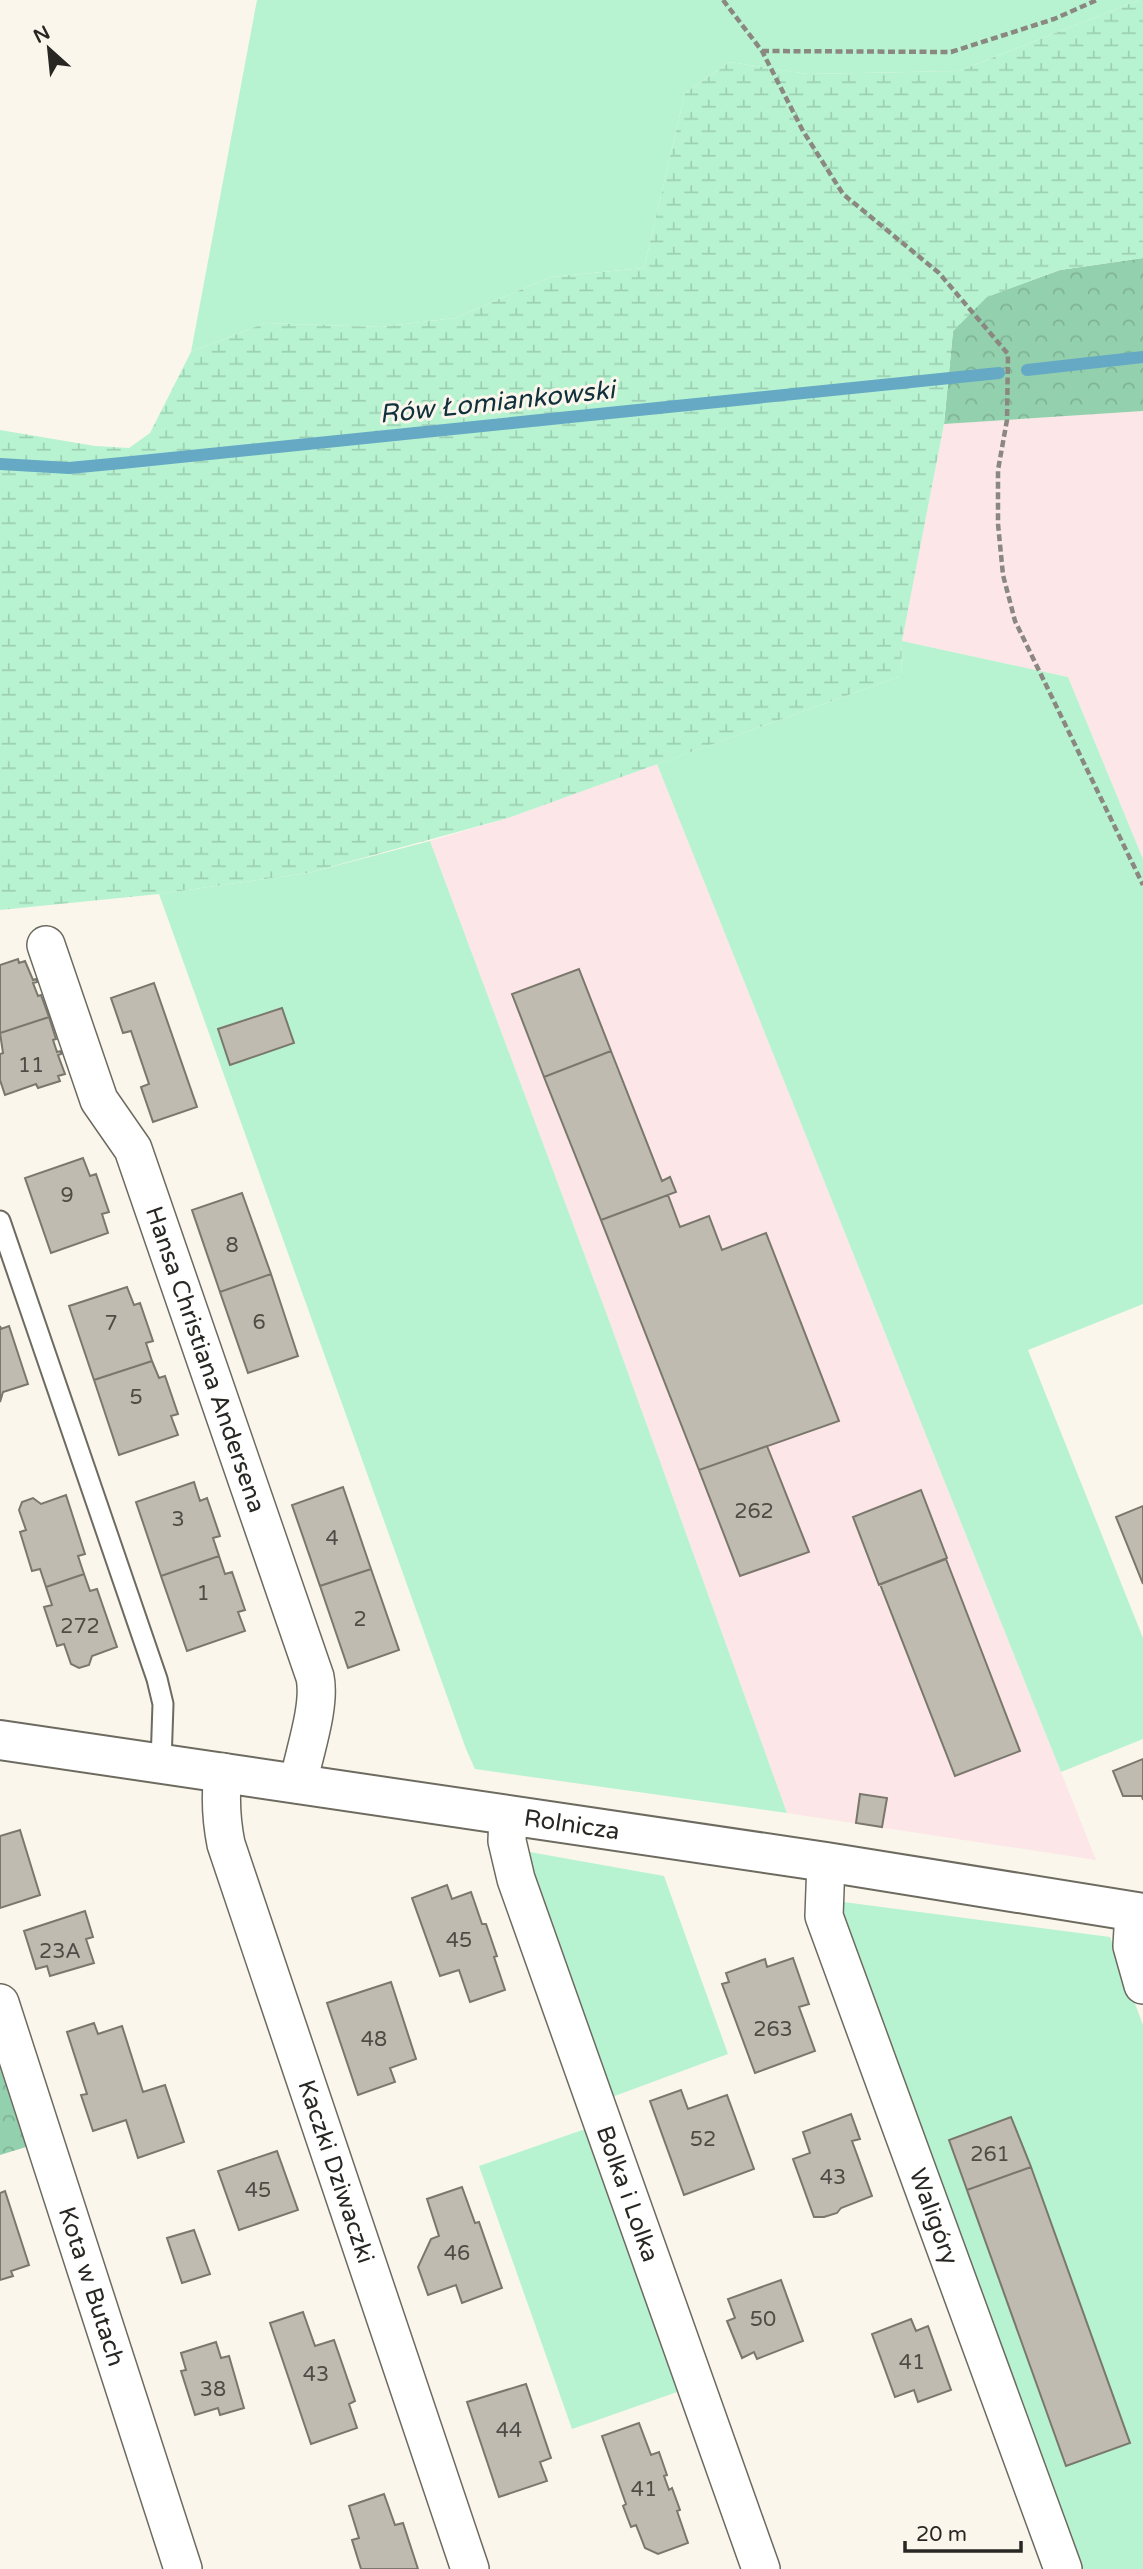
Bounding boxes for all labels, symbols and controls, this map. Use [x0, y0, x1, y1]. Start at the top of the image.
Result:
north arrow [14, 14, 84, 84]
text: N [30, 21, 54, 48]
water label: Rów Łomiankowski [378, 374, 620, 430]
house number: 11 [18, 1053, 44, 1078]
house number: 9 [60, 1183, 74, 1208]
street label: Hansa Christiana Andersena [139, 1202, 272, 1516]
house number: 8 [225, 1233, 239, 1258]
house number: 6 [252, 1310, 266, 1335]
house number: 7 [104, 1311, 118, 1336]
house number: 5 [129, 1385, 143, 1410]
house number: 262 [734, 1499, 774, 1524]
house number: 3 [171, 1507, 185, 1532]
house number: 4 [325, 1526, 339, 1551]
house number: 1 [196, 1581, 210, 1606]
house number: 2 [353, 1607, 367, 1632]
house number: 272 [60, 1614, 100, 1639]
street label: Rolnicza [522, 1803, 622, 1846]
house number: 45 [446, 1928, 472, 1953]
house number: 23A [39, 1939, 81, 1964]
house number: 263 [753, 2017, 793, 2042]
house number: 48 [361, 2027, 387, 2052]
street label: Kaczki Dziwaczki [292, 2076, 381, 2267]
street label: Bolka i Lolka [590, 2122, 665, 2266]
house number: 52 [690, 2127, 716, 2152]
house number: 261 [970, 2142, 1010, 2167]
street label: Waligóry [903, 2164, 965, 2269]
house number: 43 [820, 2165, 846, 2190]
house number: 45 [245, 2178, 271, 2203]
street label: Kota w Butach [52, 2203, 131, 2370]
house number: 46 [444, 2241, 470, 2266]
house number: 50 [750, 2307, 776, 2332]
house number: 41 [899, 2350, 925, 2375]
house number: 43 [303, 2362, 329, 2387]
house number: 38 [200, 2377, 226, 2402]
house number: 44 [496, 2418, 522, 2443]
house number: 41 [631, 2477, 657, 2502]
scale bar [905, 2510, 1020, 2554]
text: 20 m [916, 2522, 967, 2547]

